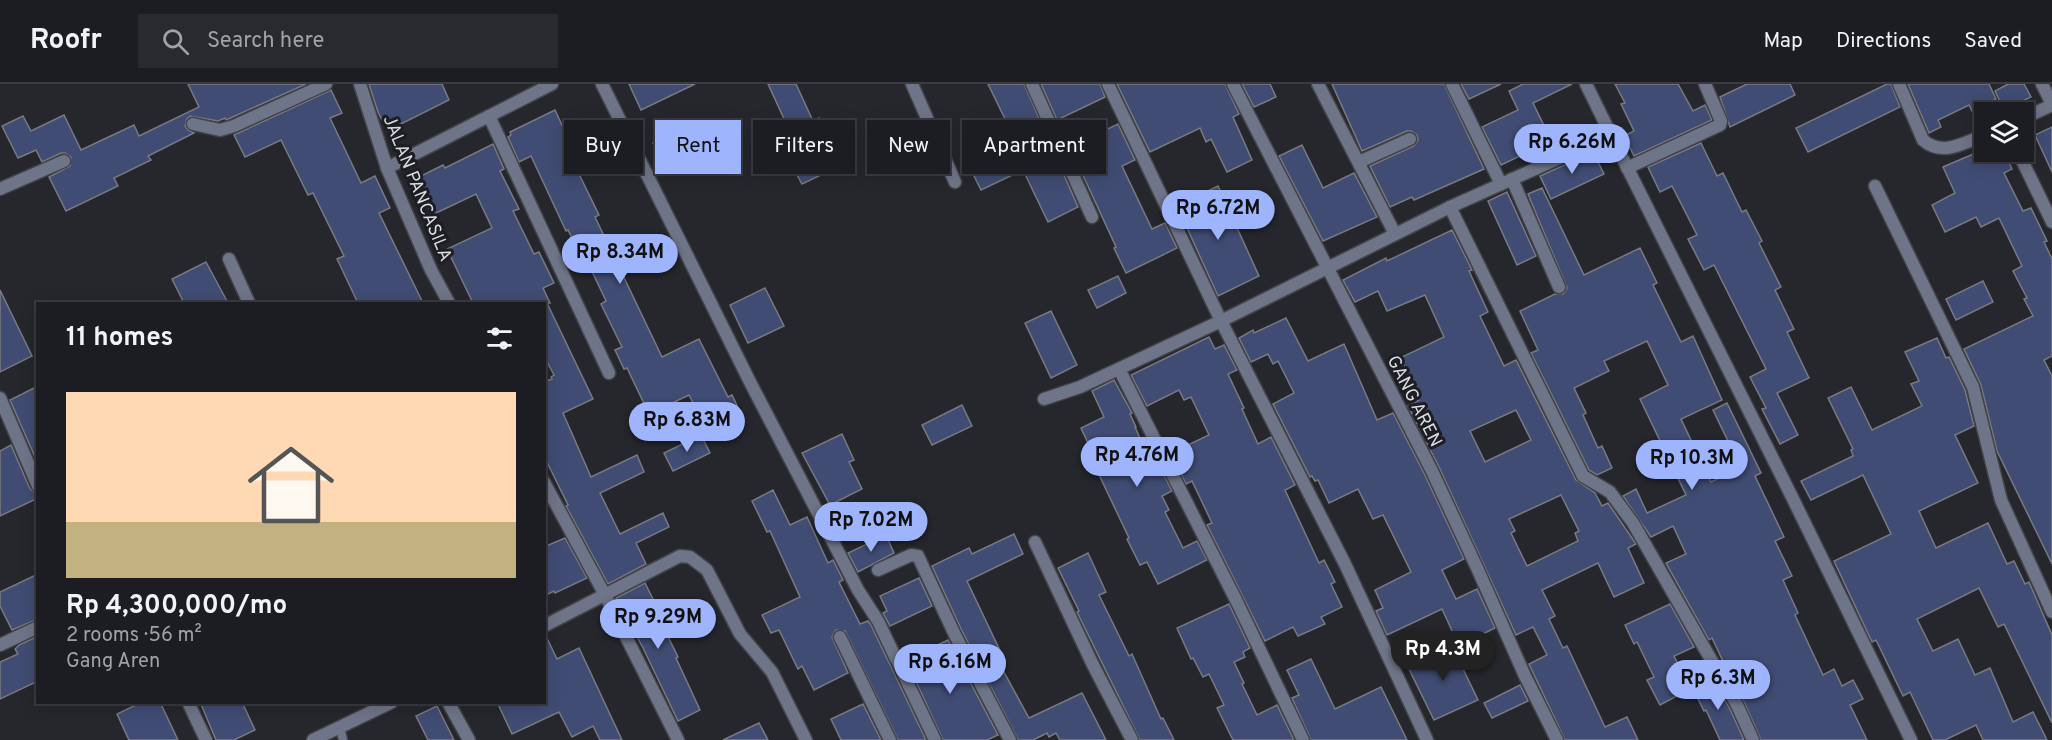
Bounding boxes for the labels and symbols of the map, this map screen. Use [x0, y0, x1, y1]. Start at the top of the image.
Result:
street label: JALAN PANCASILA [377, 112, 456, 265]
pin: Rp 6.26M [1510, 124, 1634, 175]
pin: Rp 6.72M [1156, 190, 1280, 241]
pin: Rp 8.34M [558, 234, 682, 285]
street label: GANG AREN [1381, 352, 1447, 451]
pin: Rp 6.83M [625, 402, 749, 453]
pin: Rp 4.76M [1075, 437, 1199, 488]
pin: Rp 10.3M [1630, 440, 1754, 491]
pin: Rp 7.02M [809, 502, 933, 553]
pin: Rp 9.29M [596, 599, 720, 650]
pin: Rp 4.3M [1388, 631, 1498, 682]
pin: Rp 6.16M [888, 644, 1012, 695]
pin: Rp 6.3M [1663, 660, 1773, 711]

